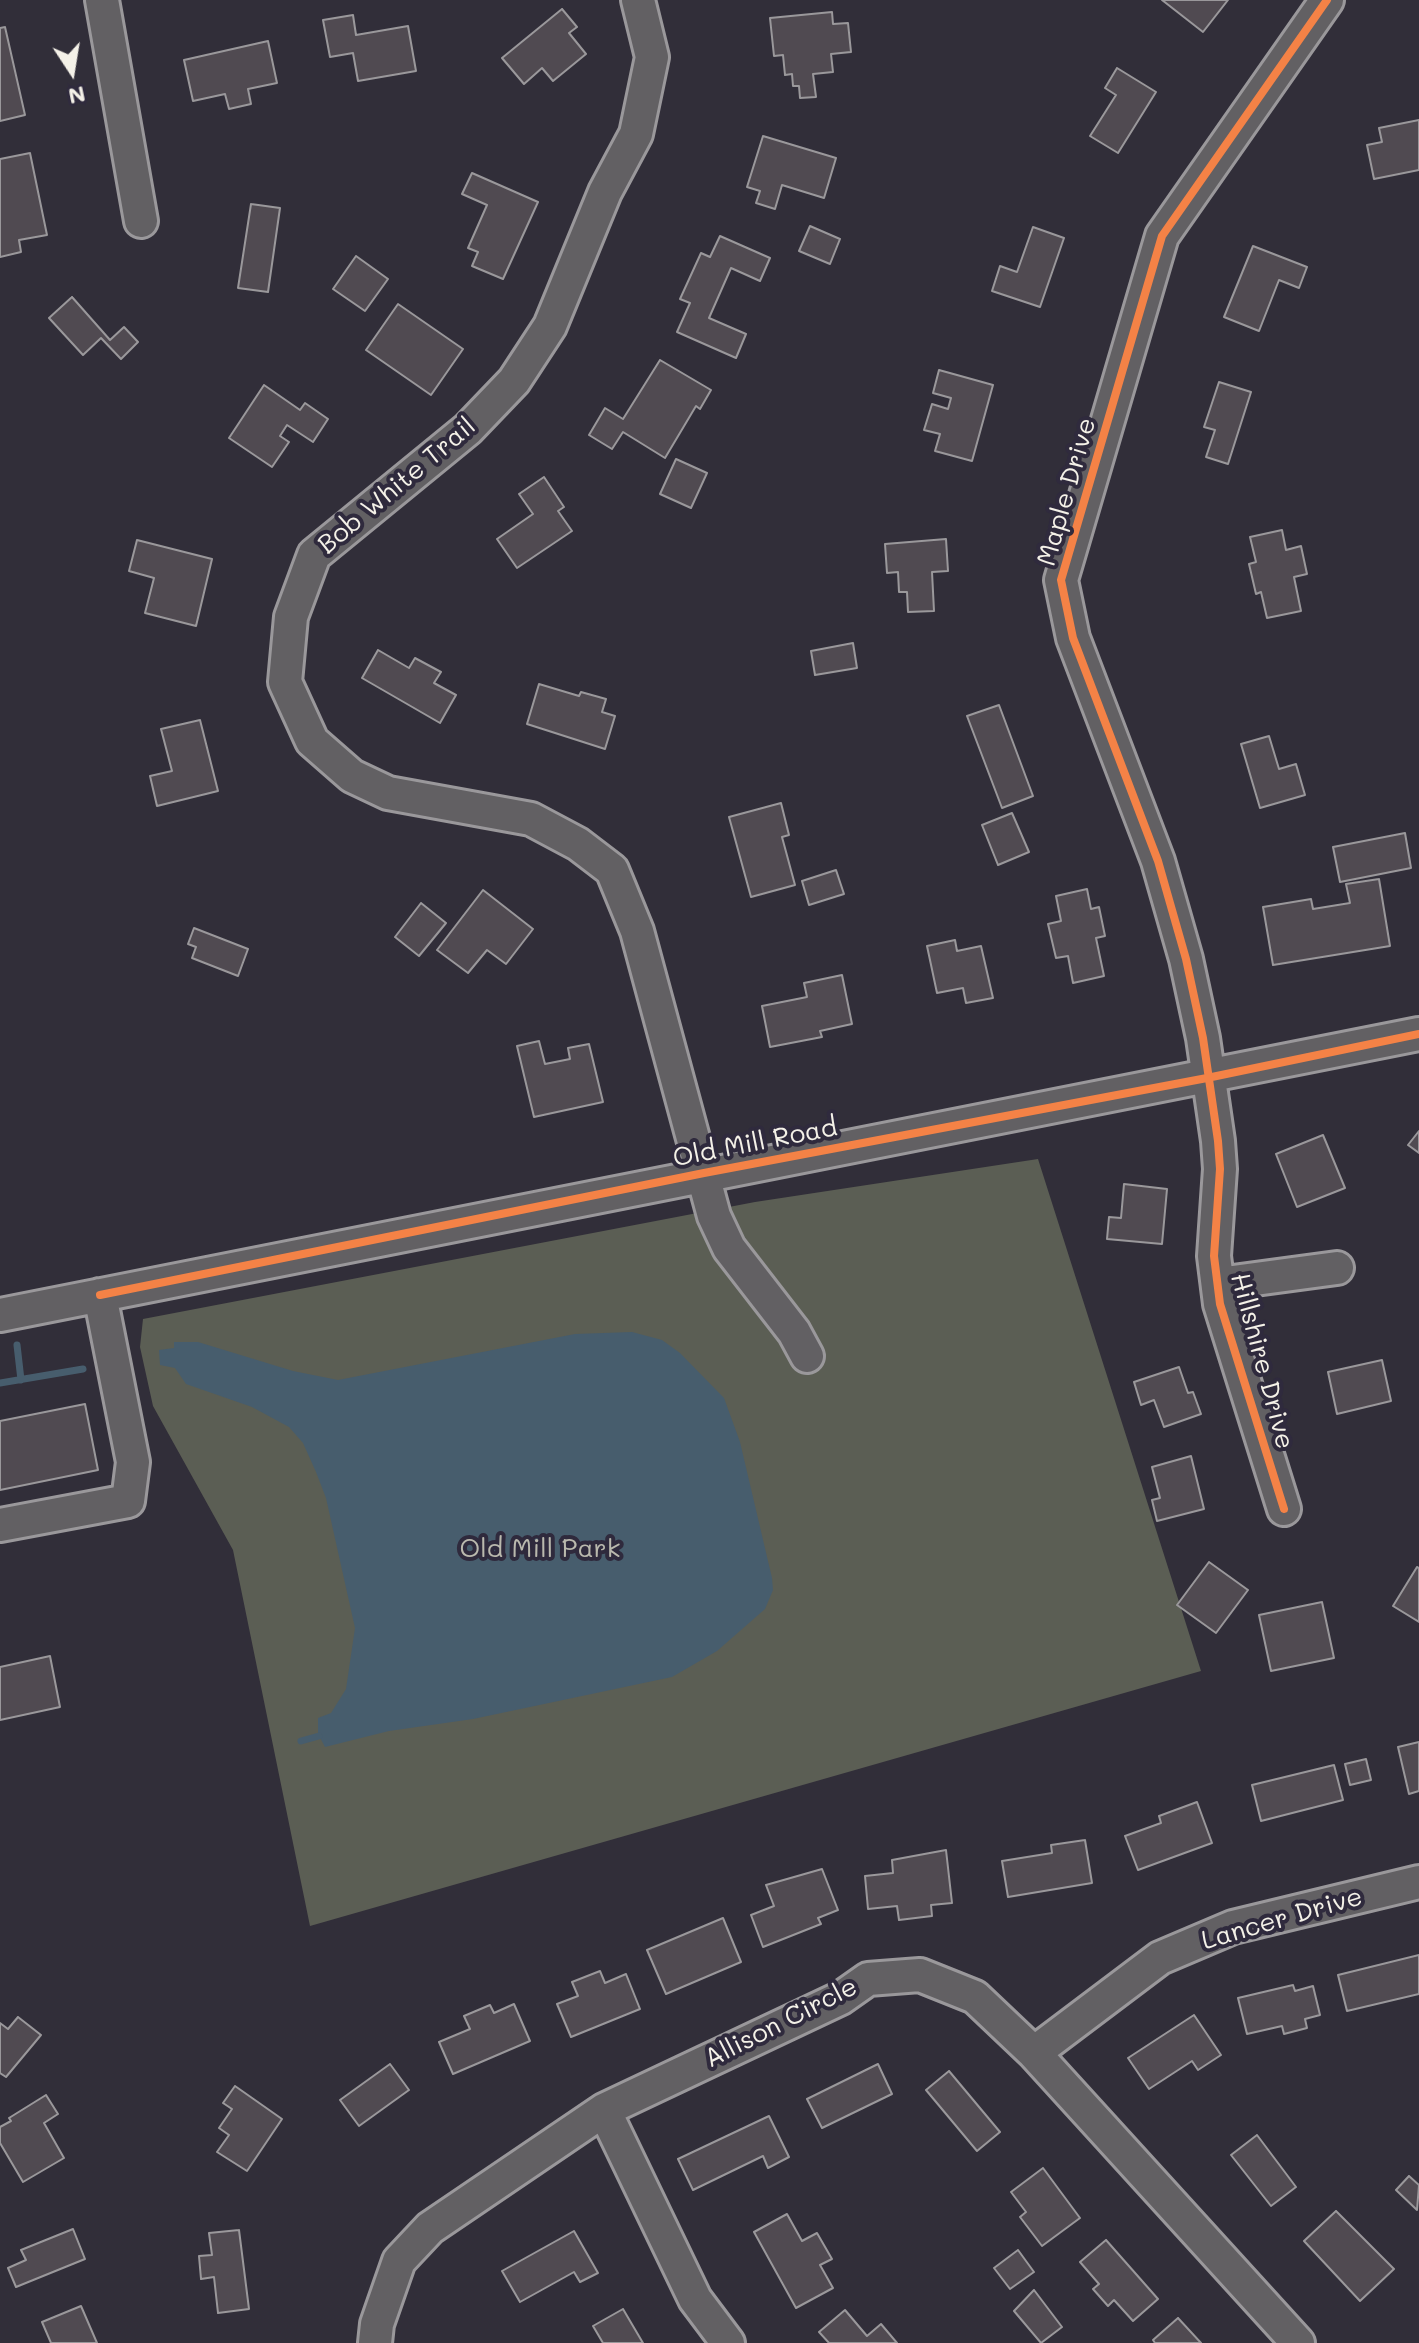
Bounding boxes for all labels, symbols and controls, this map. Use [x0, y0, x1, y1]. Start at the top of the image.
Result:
north arrow [32, 32, 112, 112]
text: N [66, 80, 88, 112]
street label: Bob White Trail [312, 411, 482, 561]
street label: Maple Drive [1031, 414, 1103, 570]
street label: Old Mill Road [670, 1112, 840, 1174]
street label: Hillshire Drive [1224, 1270, 1300, 1452]
park label: Old Mill Park [460, 1533, 620, 1565]
street label: Lancer Drive [1198, 1881, 1366, 1957]
street label: Allison Circle [699, 1971, 863, 2075]

